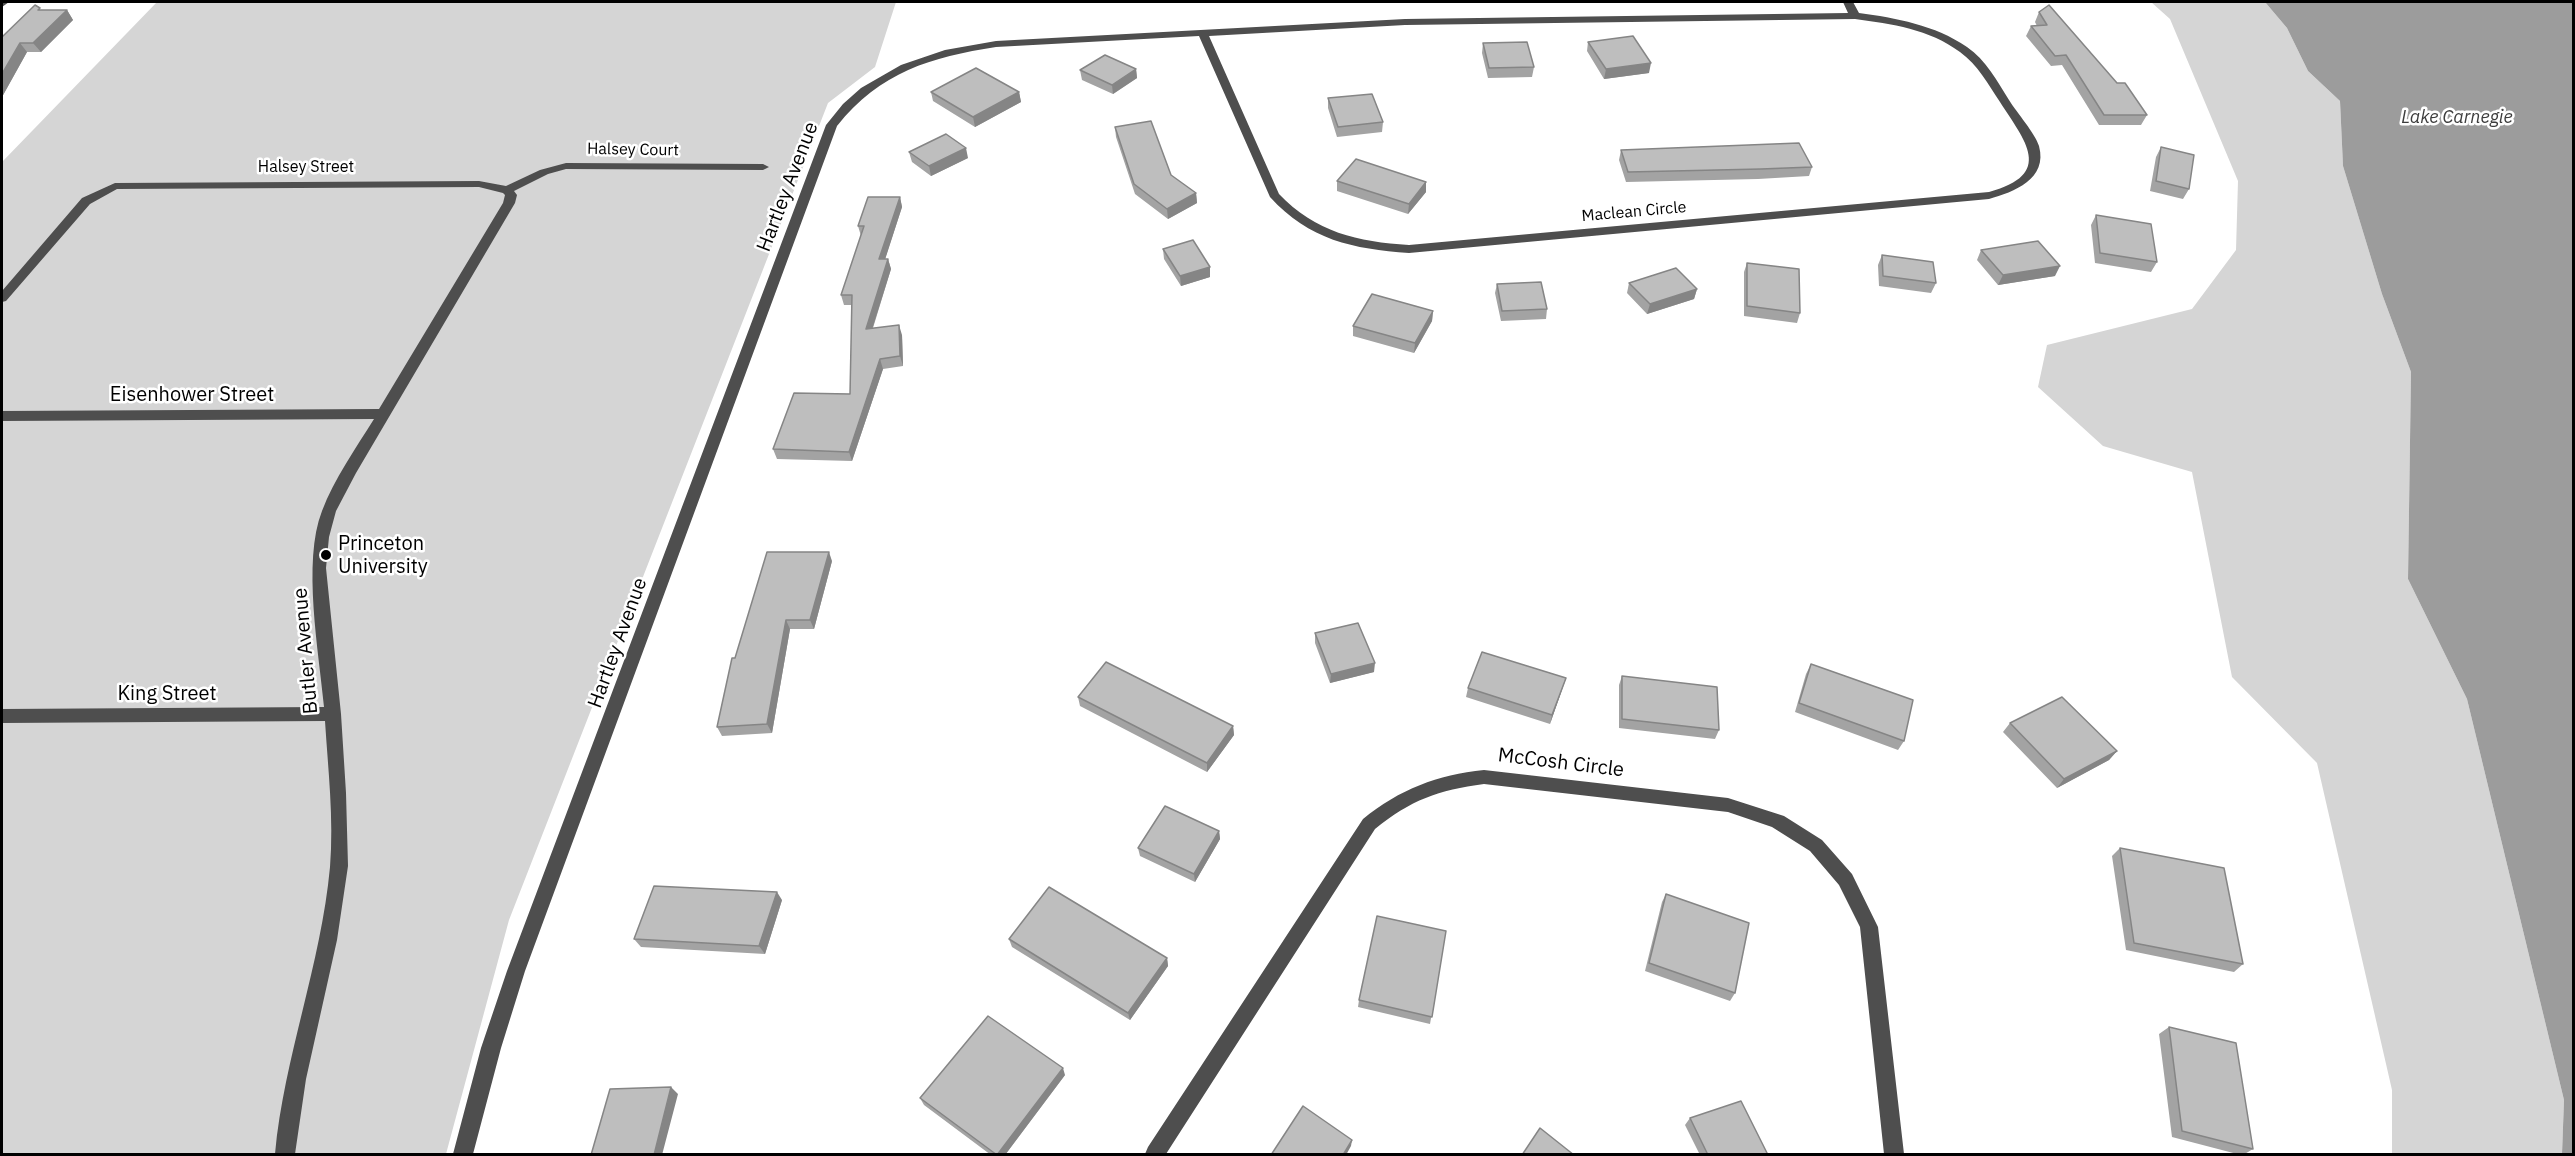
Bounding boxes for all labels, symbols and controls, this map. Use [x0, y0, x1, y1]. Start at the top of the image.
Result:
water label: Lake Carnegie [2401, 107, 2513, 129]
street label: Hartley Avenue [752, 119, 824, 255]
street label: Halsey Court [587, 140, 679, 160]
street label: Halsey Street [258, 157, 354, 177]
street label: Maclean Circle [1581, 198, 1687, 226]
street label: Eisenhower Street [110, 383, 274, 407]
place label: Princeton University [338, 532, 428, 579]
marker: Princeton University [319, 548, 333, 562]
street label: Hartley Avenue [583, 574, 653, 712]
street label: Butler Avenue [289, 587, 323, 715]
street label: King Street [117, 682, 217, 706]
street label: McCosh Circle [1497, 743, 1625, 783]

